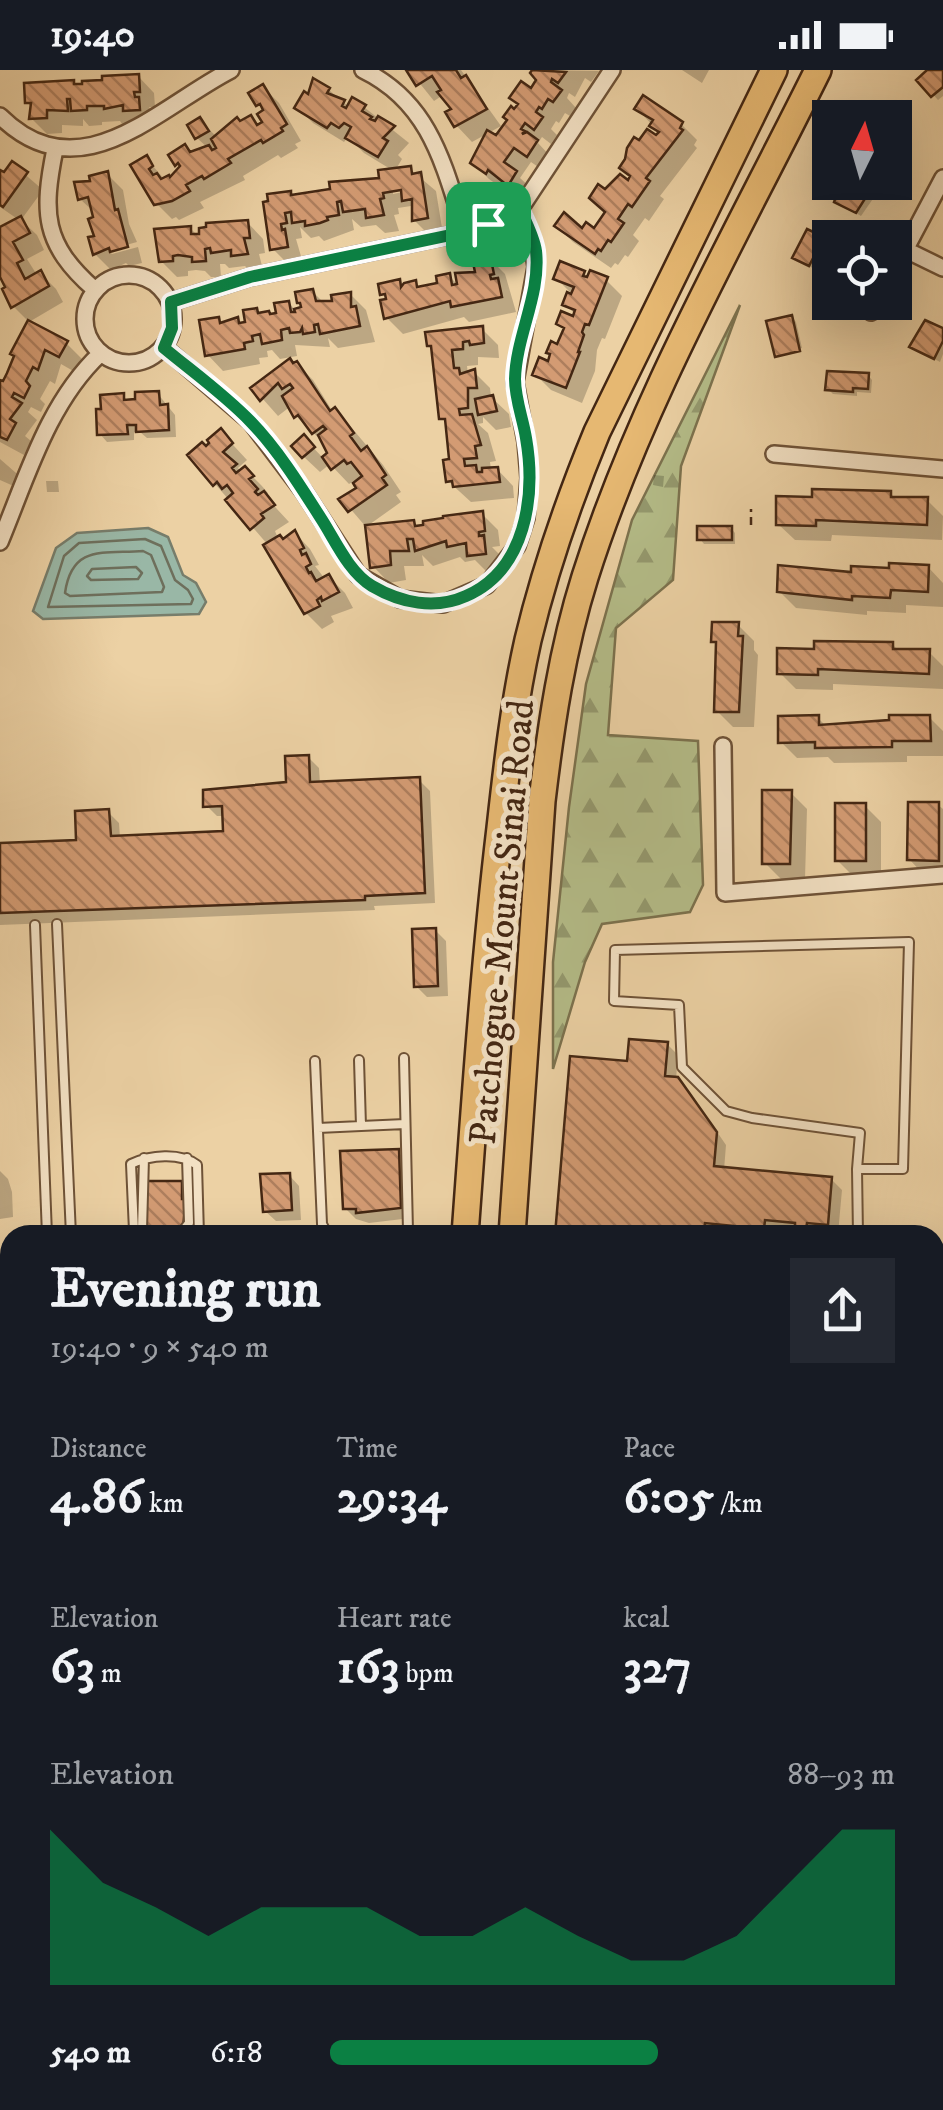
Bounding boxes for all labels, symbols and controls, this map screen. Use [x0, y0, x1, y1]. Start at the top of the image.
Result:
text: 19:40 [50, 11, 135, 59]
north arrow [812, 100, 912, 200]
map controls [812, 100, 912, 320]
pin [446, 182, 531, 267]
icon: arrive [461, 197, 516, 252]
button: locate [812, 220, 912, 320]
street label: Patchogue-Mount Sinai Road [460, 698, 546, 1147]
text: Evening run [50, 1256, 321, 1325]
button: share [790, 1258, 895, 1363]
text: 19:40 · 9 × 540 m [50, 1328, 269, 1368]
text: Distance [50, 1431, 146, 1466]
text: Time [337, 1431, 397, 1466]
text: Pace [623, 1431, 675, 1466]
text: 4.86 [50, 1466, 143, 1529]
text: 29:34 [337, 1466, 447, 1529]
text: 6:05 [623, 1466, 714, 1529]
text: km [143, 1486, 184, 1521]
text: /km [714, 1486, 763, 1521]
text: Elevation [50, 1601, 158, 1636]
text: Heart rate [337, 1601, 452, 1636]
text: kcal [623, 1601, 669, 1636]
text: 63 [50, 1636, 95, 1699]
text: 163 [337, 1636, 400, 1699]
text: 327 [623, 1636, 692, 1699]
text: m [95, 1656, 122, 1691]
text: bpm [400, 1656, 454, 1691]
text: Elevation [50, 1755, 174, 1795]
text: 88–93 m [787, 1755, 895, 1795]
text: 540 m [50, 2033, 131, 2073]
text: 6:18 [210, 2033, 263, 2073]

